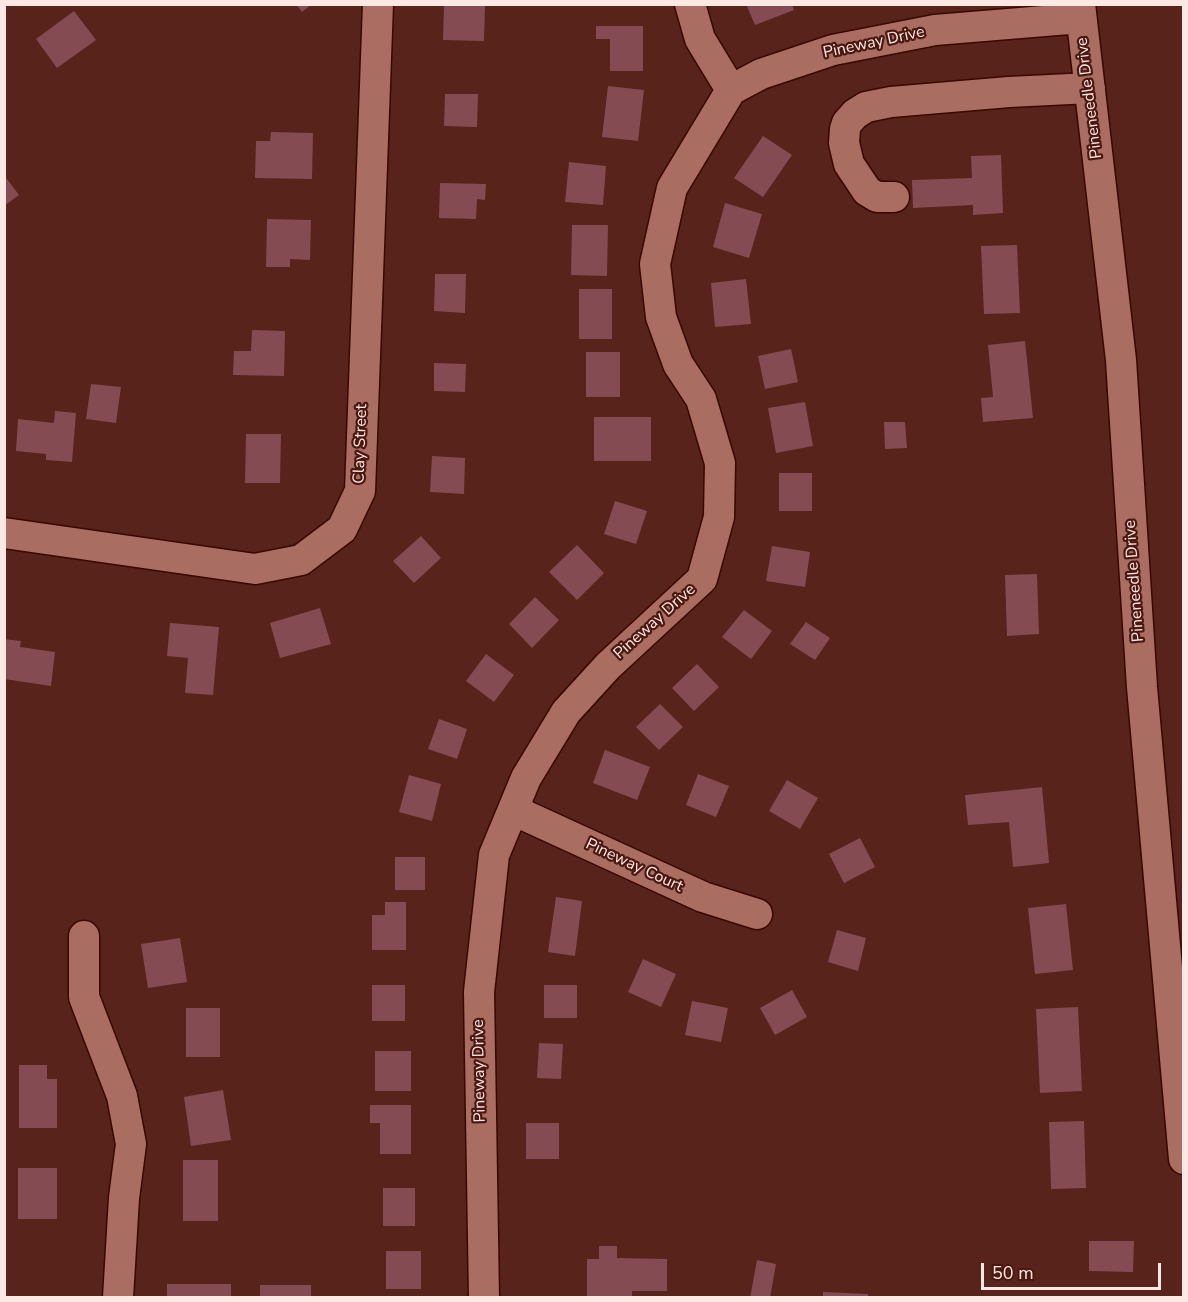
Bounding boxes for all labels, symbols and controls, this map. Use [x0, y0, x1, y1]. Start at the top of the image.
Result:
street label: Pineway Drive [821, 23, 927, 63]
street label: Pineneedle Drive [1073, 36, 1107, 160]
street label: Clay Street [350, 404, 372, 484]
street label: Pineneedle Drive [1121, 519, 1149, 643]
street label: Pineway Drive [610, 580, 700, 664]
street label: Pineway Court [582, 835, 686, 897]
street label: Pineway Drive [469, 1019, 491, 1123]
scale bar [984, 1251, 1164, 1289]
text: 50 m [992, 1261, 1034, 1285]

